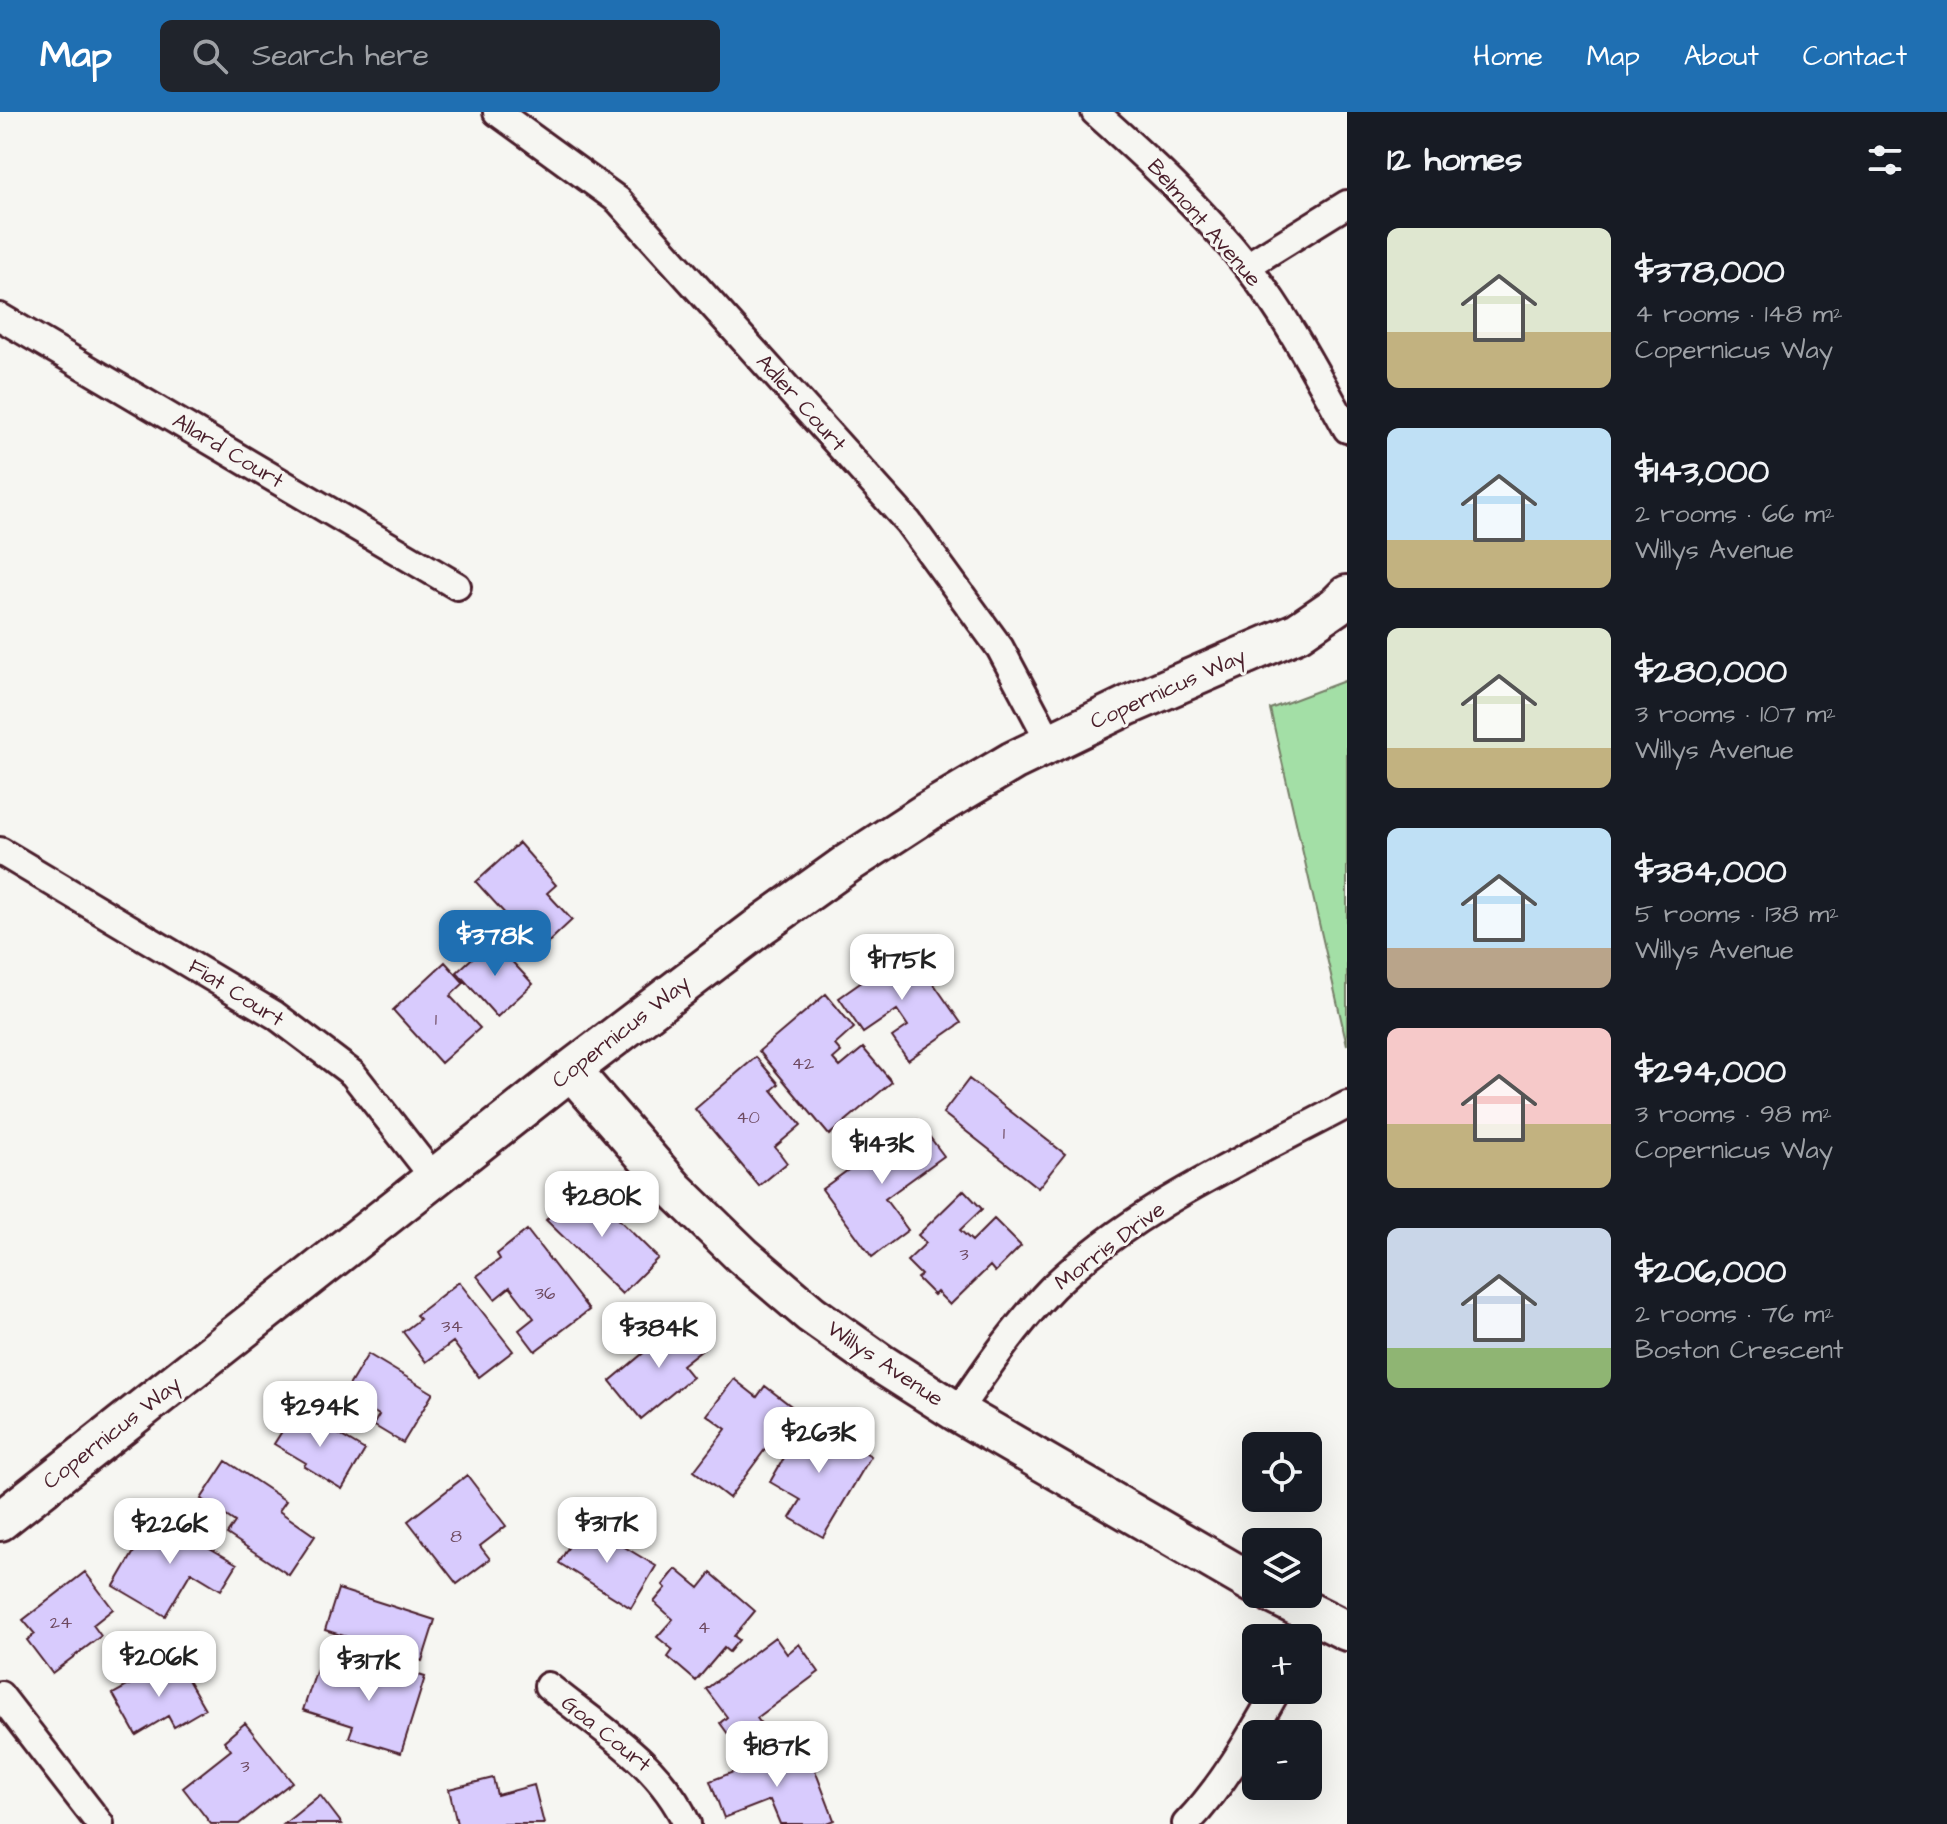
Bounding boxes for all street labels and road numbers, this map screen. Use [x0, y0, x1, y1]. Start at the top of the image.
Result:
street label: Belmont Avenue [1140, 152, 1268, 294]
street label: Adler Court [749, 347, 853, 459]
street label: Allard Court [167, 406, 289, 496]
street label: Copernicus Way [1085, 641, 1251, 738]
street label: Fiat Court [182, 951, 290, 1035]
street label: Copernicus Way [545, 968, 697, 1097]
street label: Morris Drive [1048, 1194, 1172, 1298]
street label: Willys Avenue [820, 1314, 949, 1415]
street label: Copernicus Way [36, 1369, 188, 1498]
street label: Goa Court [554, 1688, 658, 1780]

